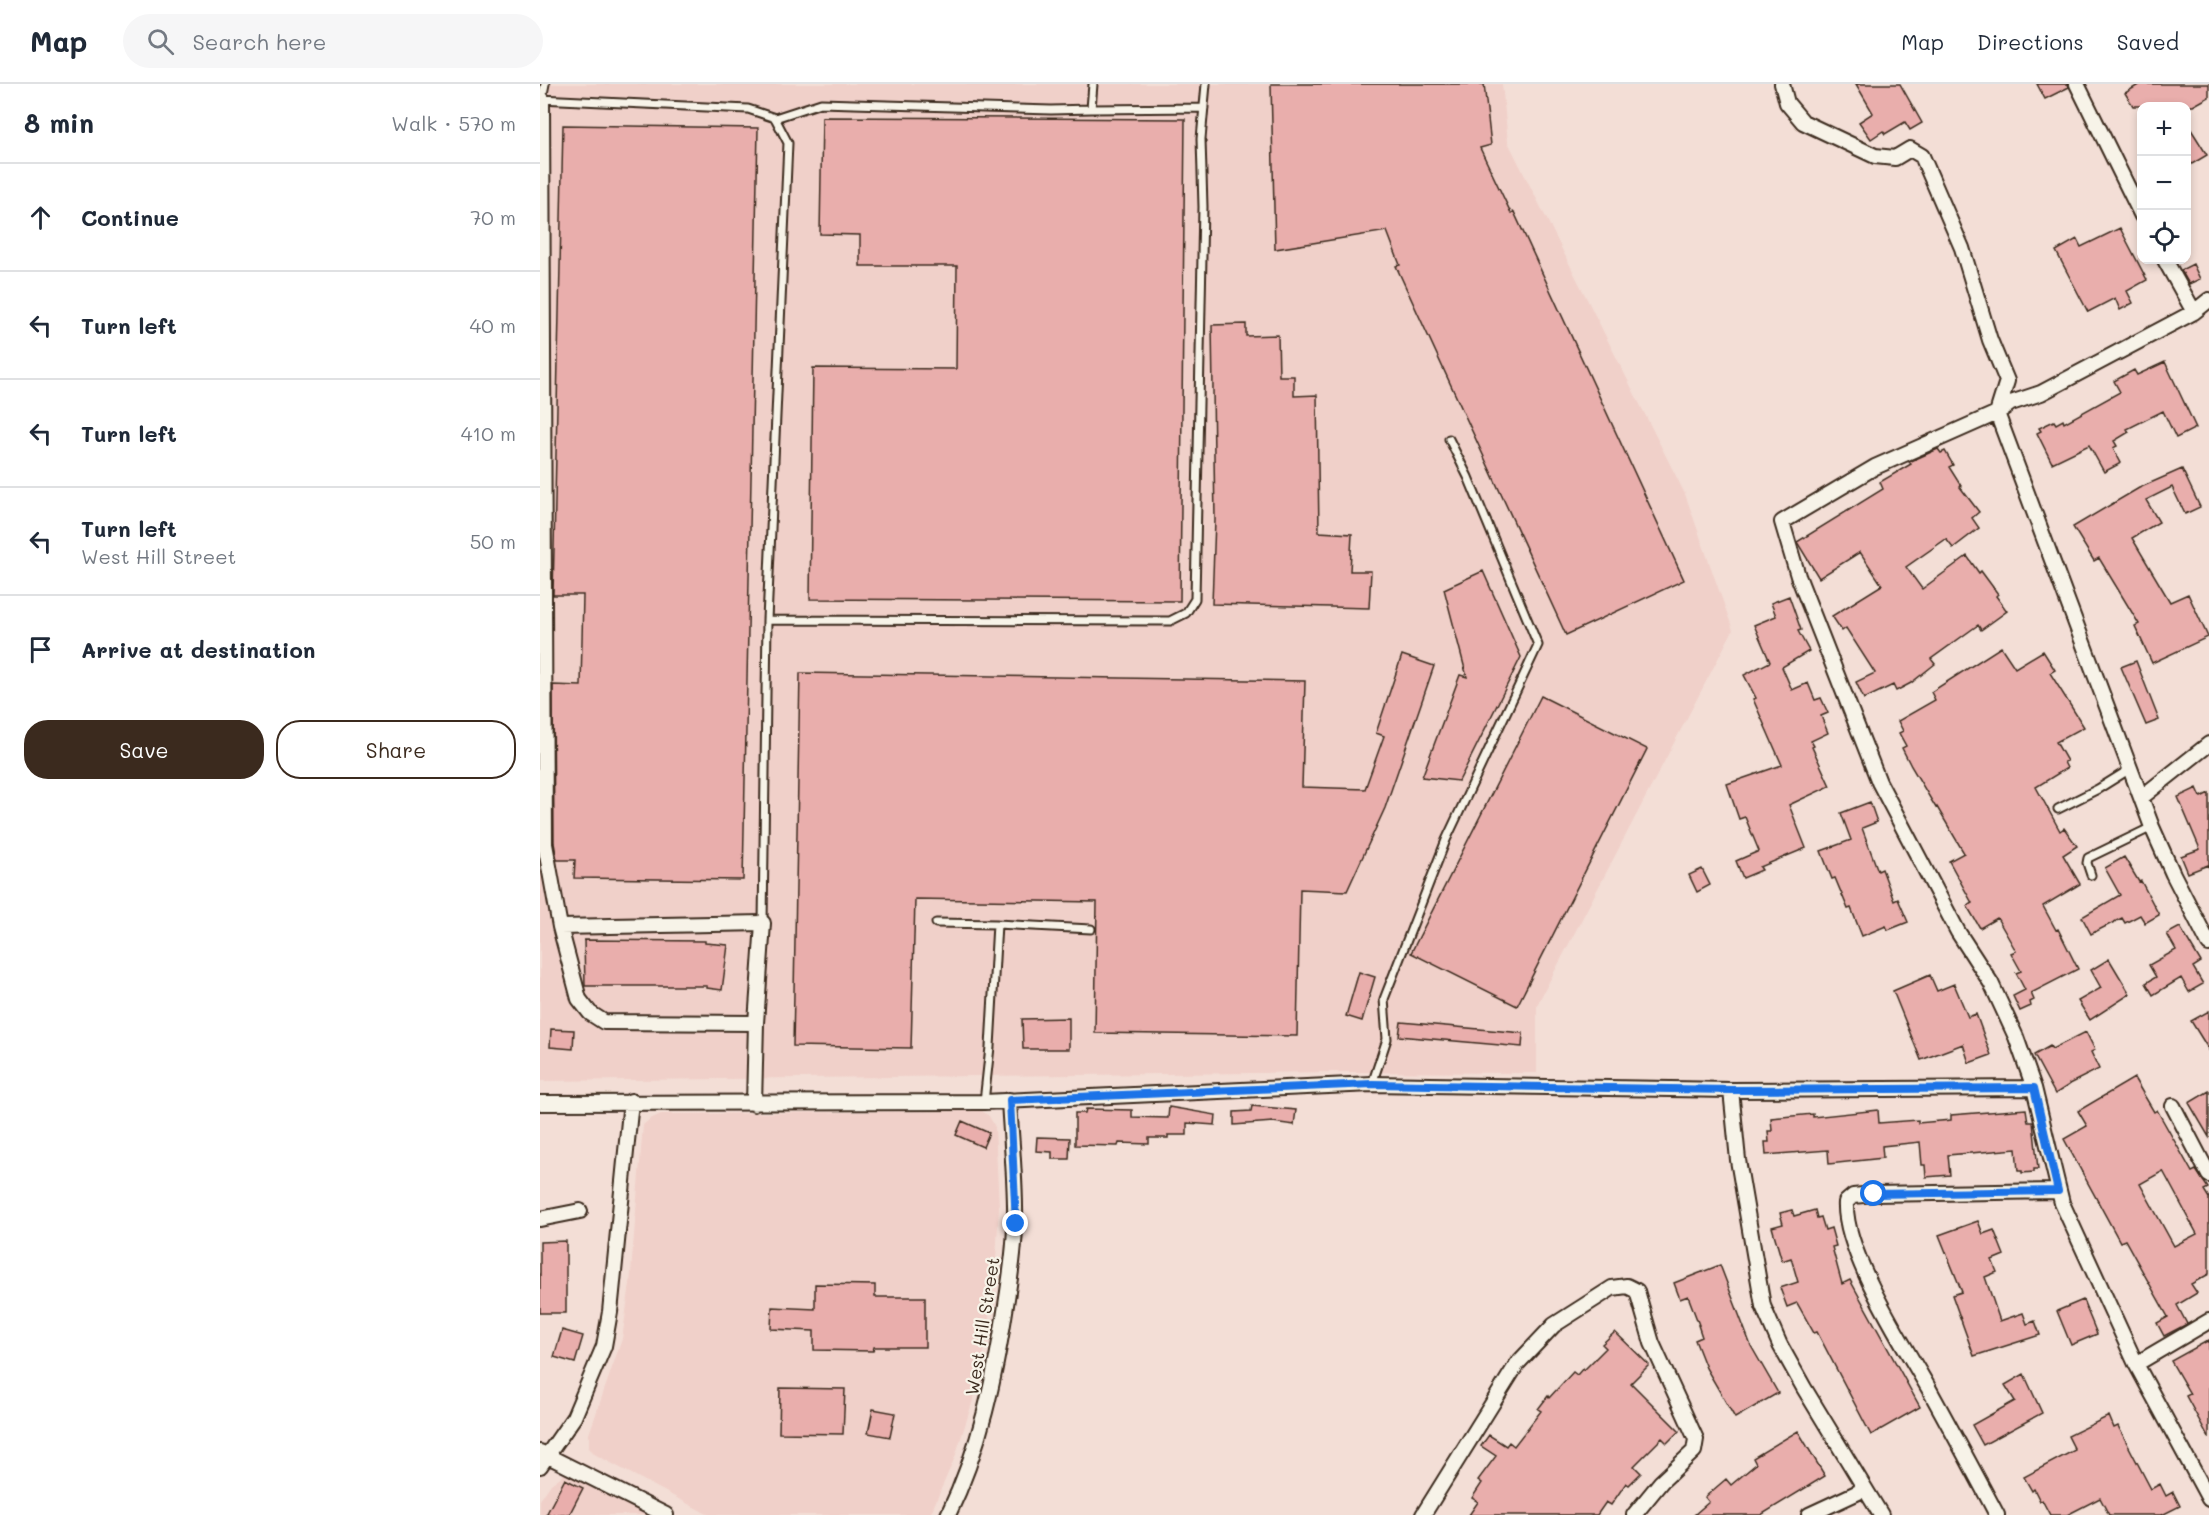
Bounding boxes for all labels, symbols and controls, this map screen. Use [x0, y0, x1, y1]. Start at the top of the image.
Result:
search box [123, 14, 543, 68]
text: Map [30, 23, 87, 59]
icon: search [144, 25, 177, 58]
text: Search here [192, 27, 326, 56]
text: Map [1901, 28, 1944, 55]
text: Directions [1977, 28, 2084, 55]
text: Saved [2117, 28, 2179, 55]
map controls [2137, 102, 2191, 264]
button: + [2137, 102, 2191, 156]
text: 8 min [24, 106, 94, 140]
text: Walk · 570 m [391, 110, 516, 136]
button: − [2137, 156, 2191, 210]
icon: ahead [24, 201, 57, 234]
text: Continue [81, 203, 179, 232]
text: 70 m [470, 204, 516, 230]
button: locate [2137, 210, 2191, 264]
icon: left [24, 309, 57, 342]
text: Turn left [81, 311, 177, 340]
text: 40 m [470, 312, 516, 338]
icon: left [24, 417, 57, 450]
text: Turn left [81, 419, 177, 448]
text: 410 m [461, 420, 516, 446]
text: Turn left [81, 514, 177, 543]
icon: left [24, 525, 57, 558]
text: 50 m [470, 528, 516, 554]
text: West Hill Street [81, 543, 236, 569]
icon: arrive [24, 633, 57, 666]
text: Arrive at destination [81, 635, 316, 664]
button: Save [24, 720, 264, 779]
button: Share [276, 720, 516, 779]
route start [1860, 1180, 1886, 1206]
route end [1002, 1210, 1028, 1236]
street label: West Hill Street [959, 1255, 1005, 1397]

